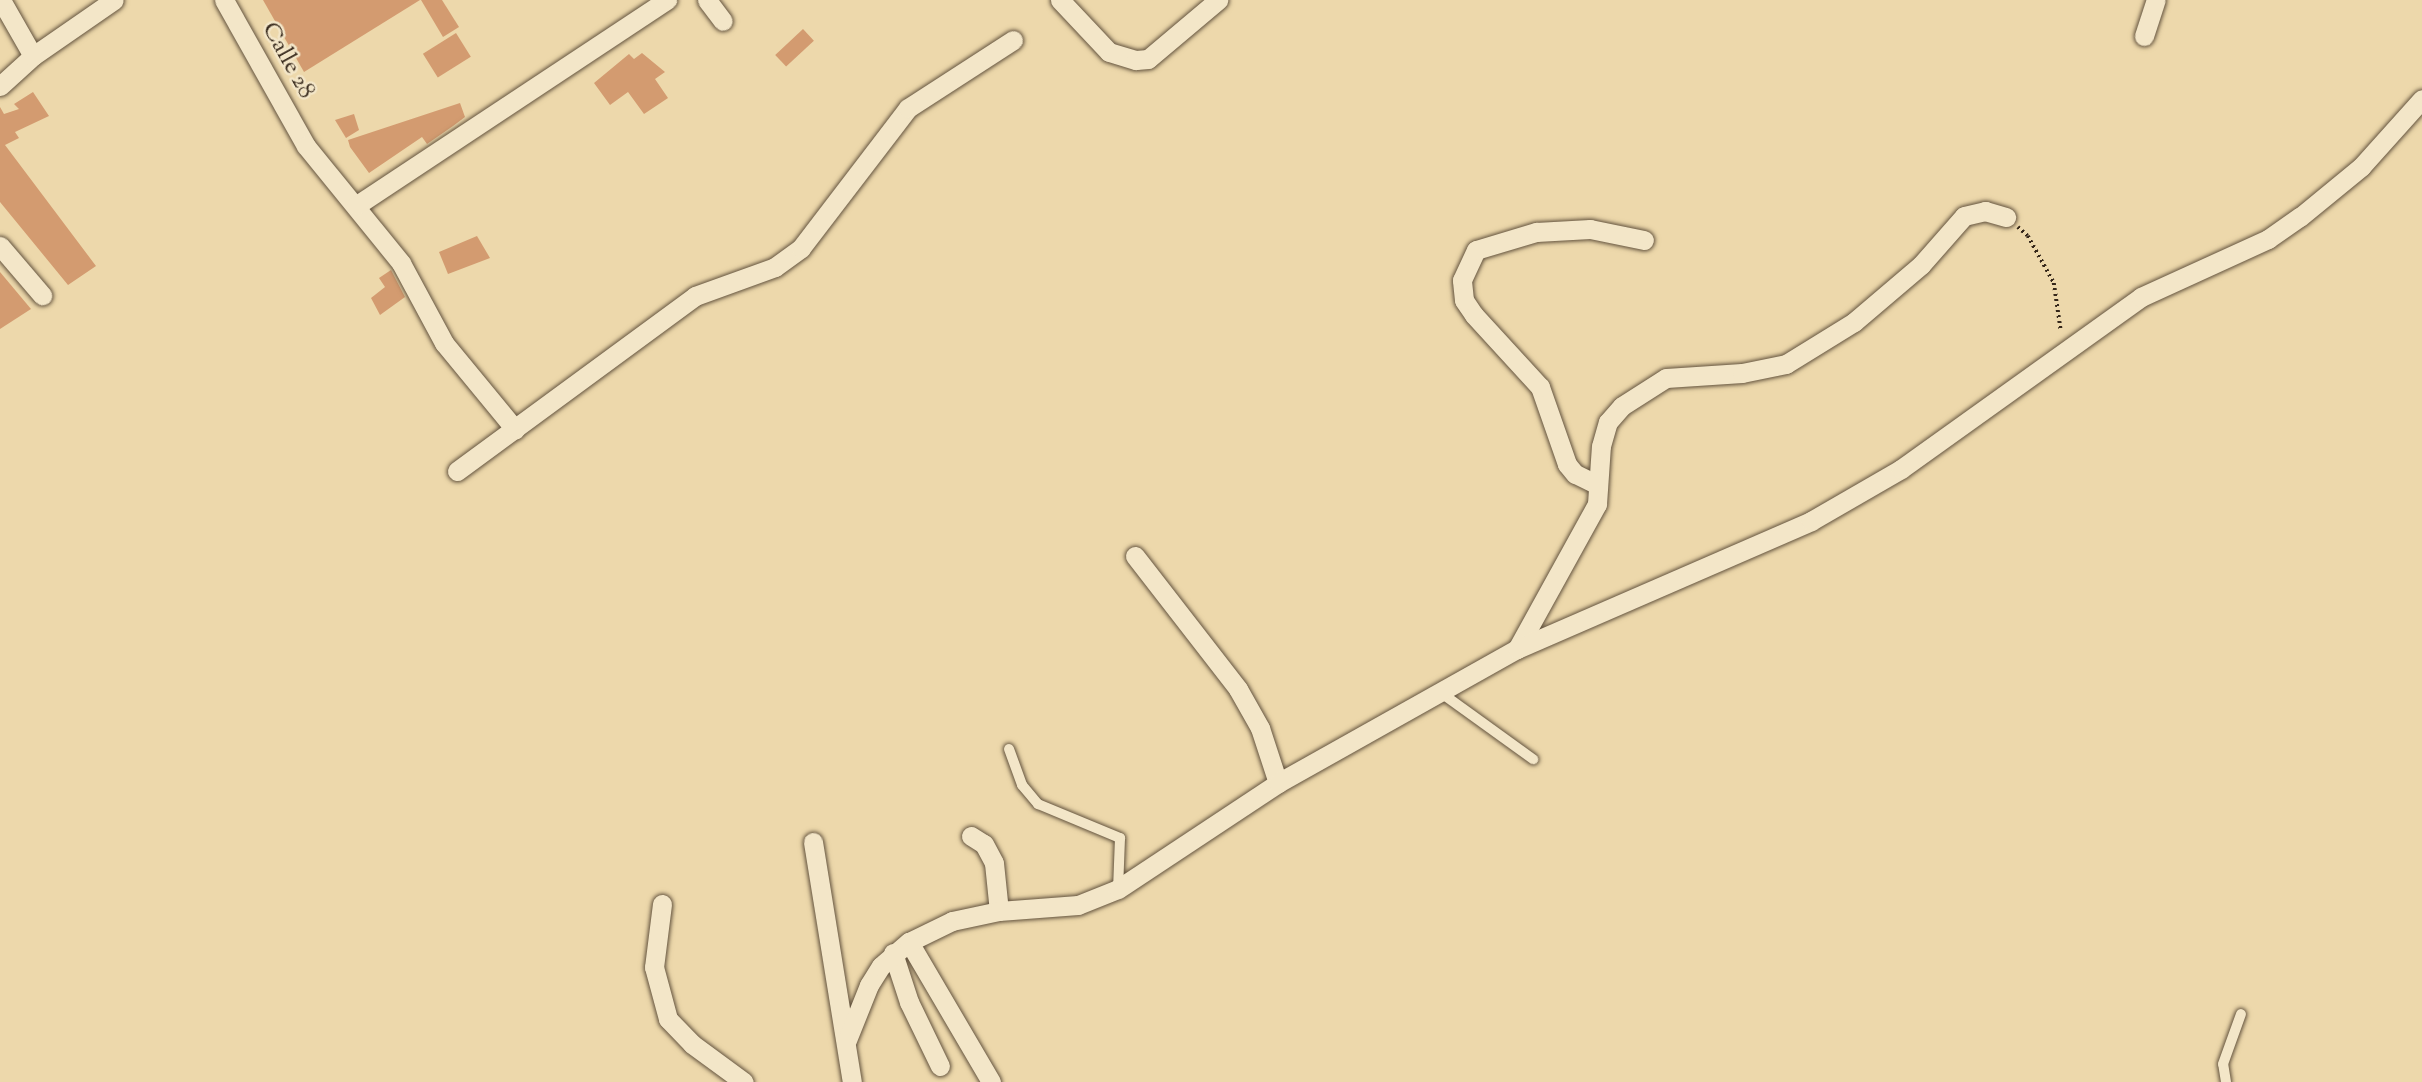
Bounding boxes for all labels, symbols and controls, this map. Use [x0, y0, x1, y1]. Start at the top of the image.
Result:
street label: Calle 28 [254, 18, 320, 104]

